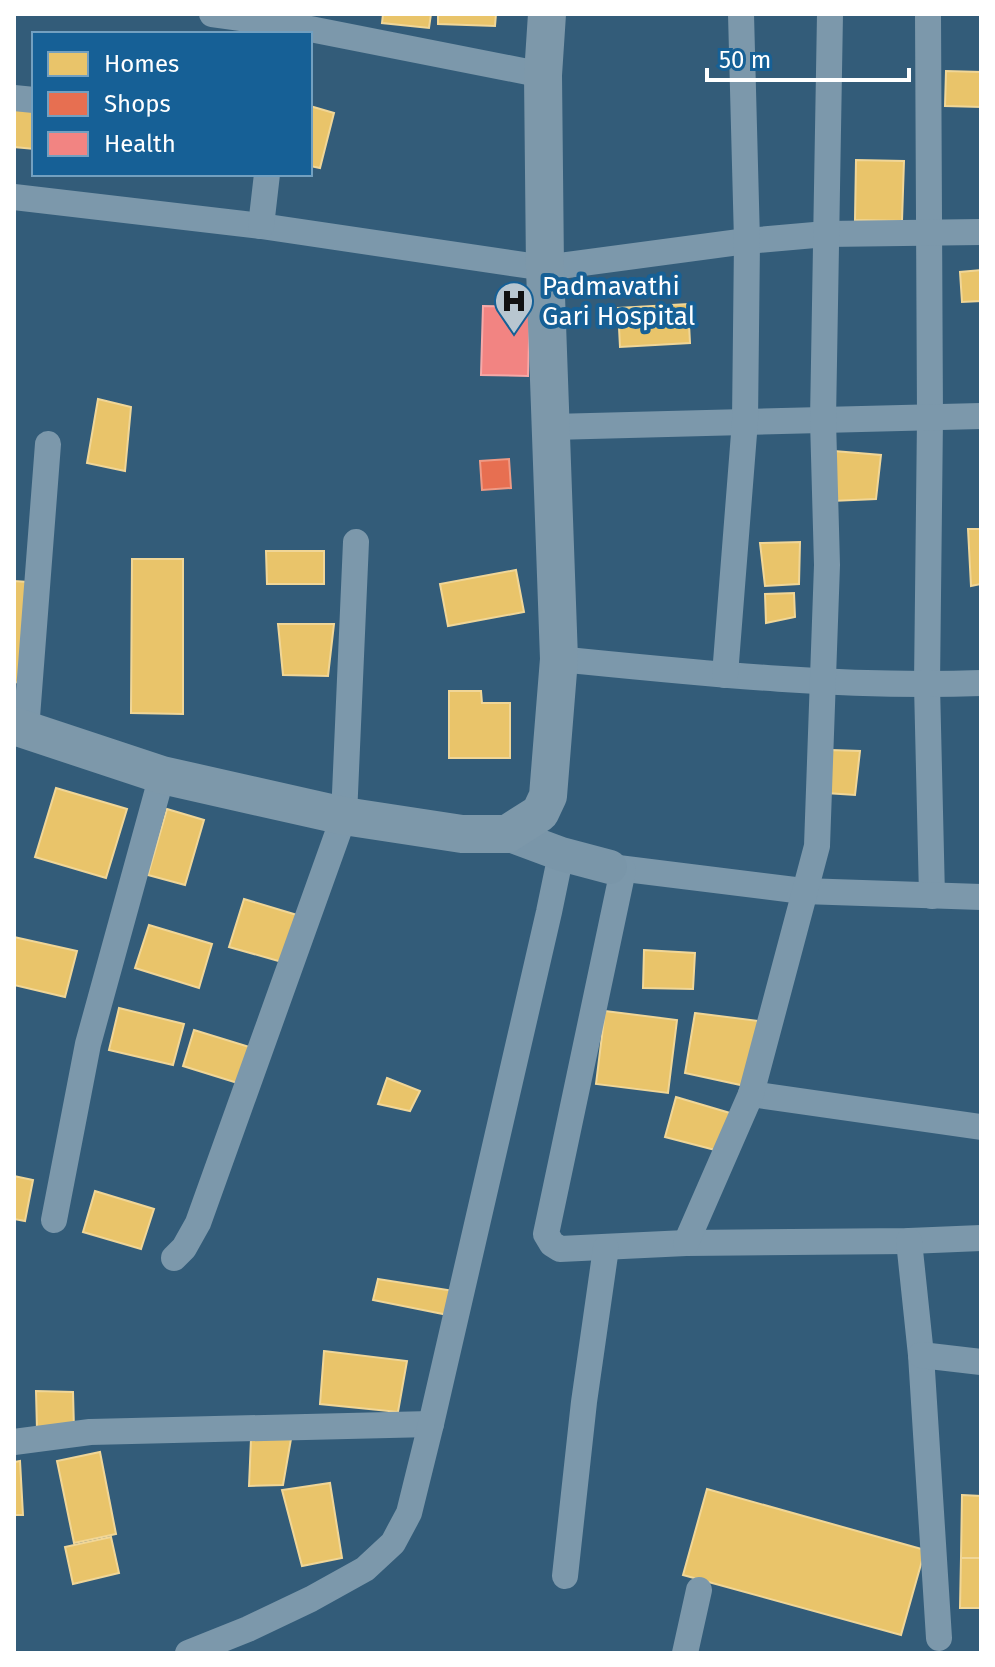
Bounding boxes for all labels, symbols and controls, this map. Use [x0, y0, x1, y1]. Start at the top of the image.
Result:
legend [32, 32, 312, 176]
scale bar [707, 32, 909, 82]
text: 50 m [719, 46, 771, 74]
text: Homes [104, 50, 179, 78]
text: Shops [104, 90, 171, 118]
text: Health [104, 130, 176, 158]
place label: Padmavathi Gari Hospital [542, 271, 696, 332]
hospital icon: Padmavathi Gari Hospital [493, 280, 535, 335]

